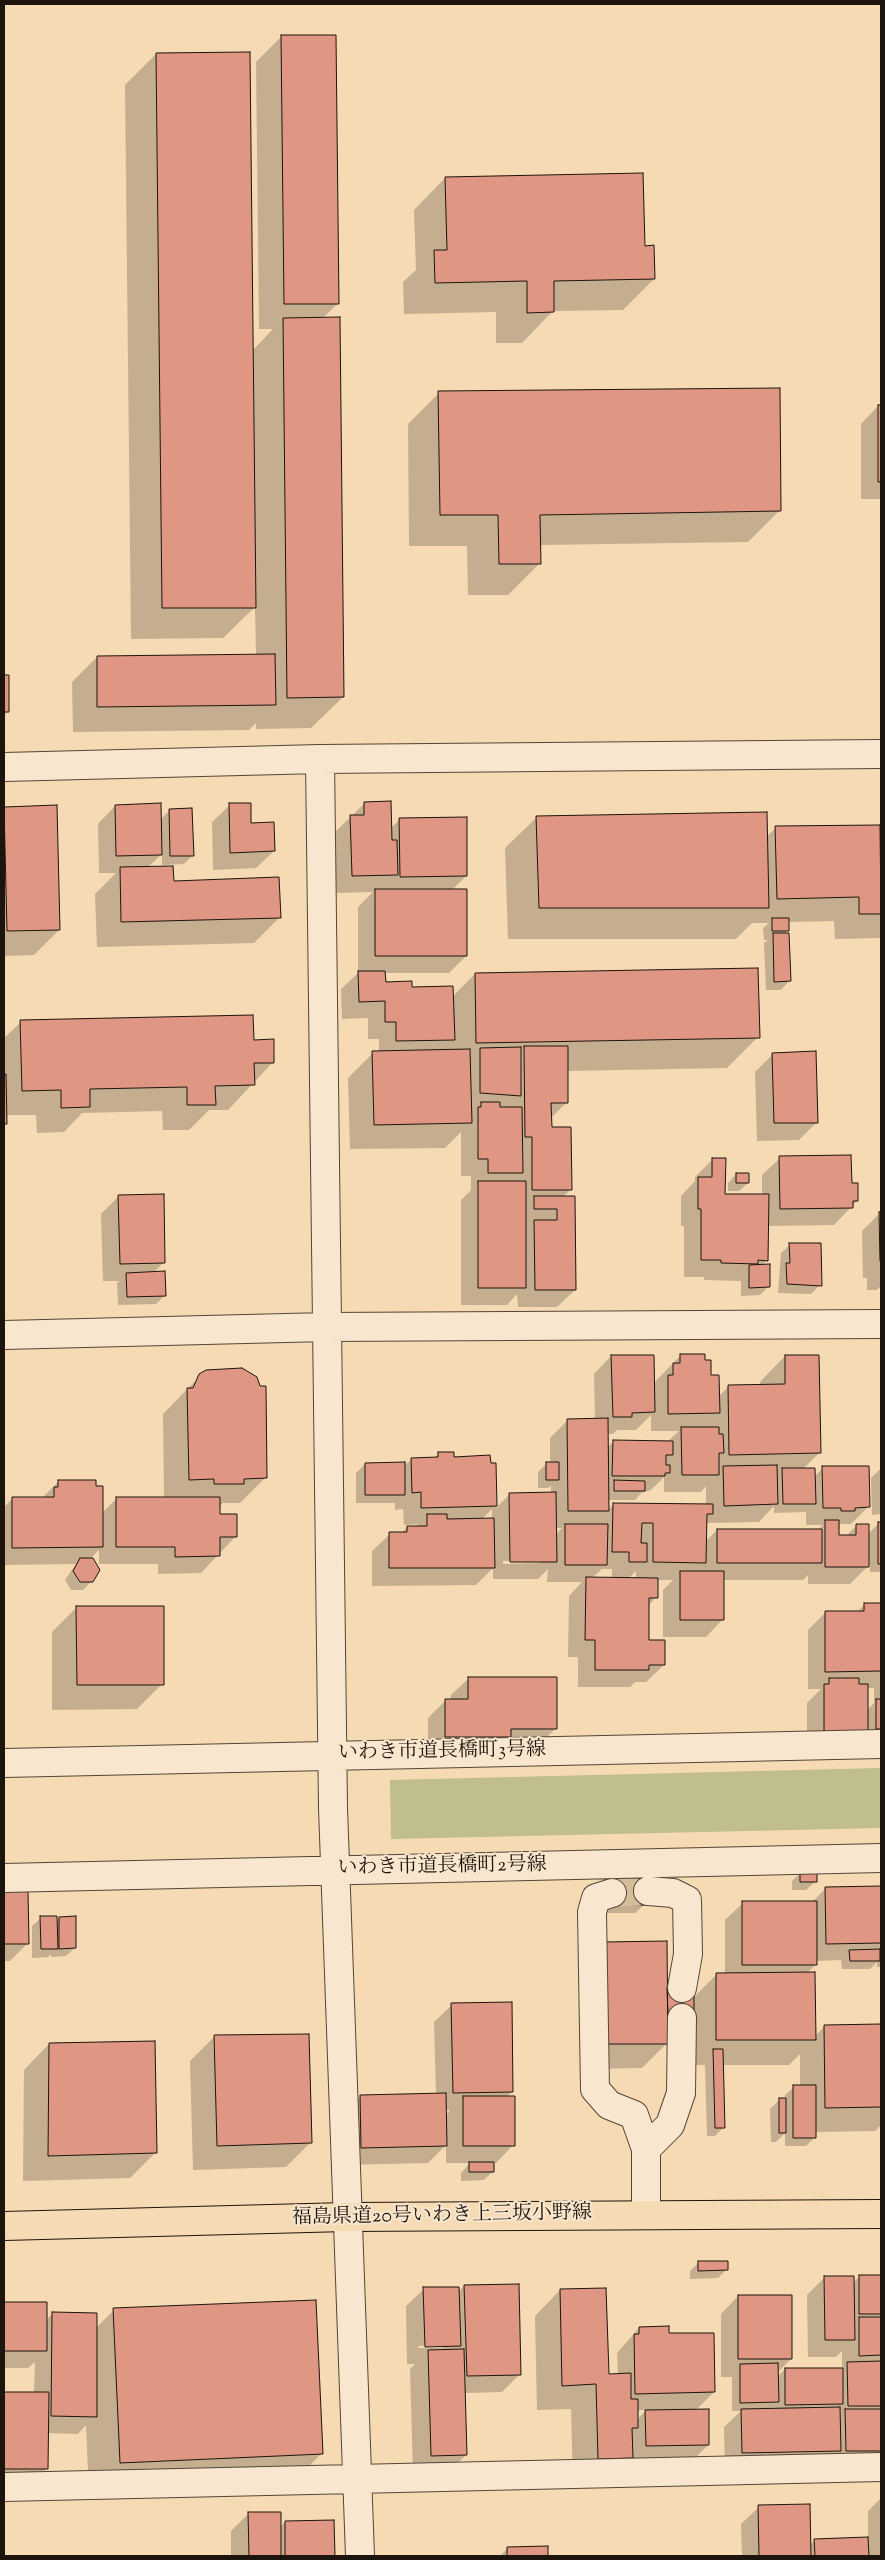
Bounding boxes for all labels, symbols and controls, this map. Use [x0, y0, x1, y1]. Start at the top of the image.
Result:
street label: いわき市道長橋町3号線 [338, 1739, 546, 1767]
street label: いわき市道長橋町2号線 [337, 1854, 547, 1882]
street label: 福島県道20号いわき上三坂小野線 [292, 2202, 592, 2232]

